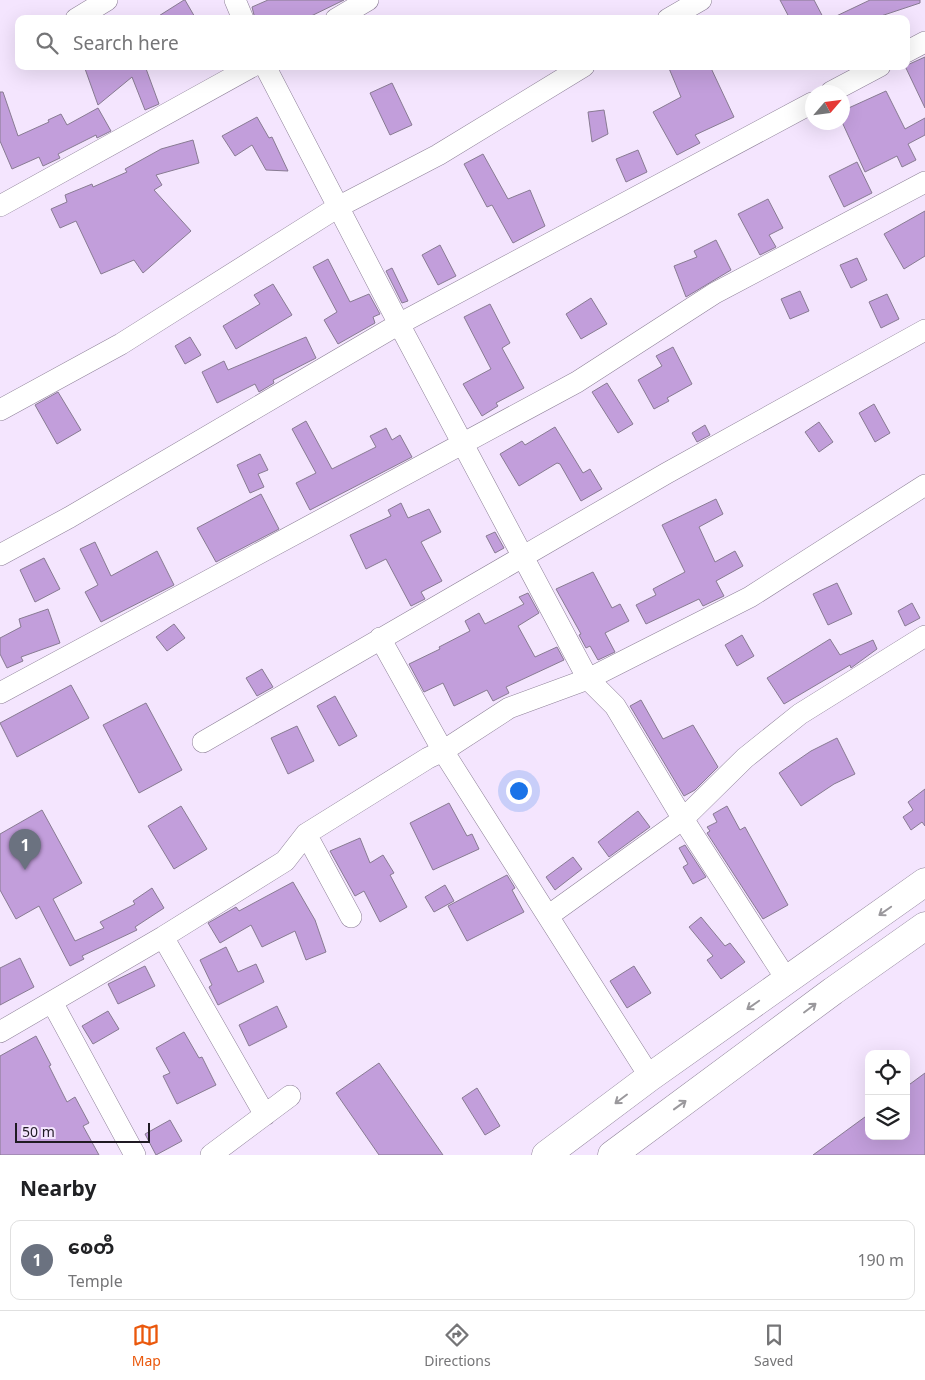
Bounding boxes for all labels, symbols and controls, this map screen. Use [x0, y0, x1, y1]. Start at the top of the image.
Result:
search box [15, 15, 910, 70]
icon: search [33, 29, 61, 57]
text: Search here [73, 30, 179, 56]
north arrow [805, 85, 850, 130]
your location [506, 778, 532, 804]
pin: 1 [9, 829, 41, 870]
one-way arrow [878, 906, 892, 916]
one-way arrow [746, 1000, 760, 1010]
one-way arrow [803, 1003, 816, 1014]
map controls [865, 1050, 910, 1140]
button: locate [865, 1050, 910, 1095]
one-way arrow [615, 1094, 628, 1105]
button: layers [865, 1095, 910, 1140]
one-way arrow [673, 1100, 687, 1110]
scale bar [15, 1120, 150, 1143]
text: 50 m [22, 1122, 55, 1141]
text: Nearby [20, 1174, 96, 1202]
text: စေတီ [68, 1234, 114, 1260]
text: 1 [32, 1249, 42, 1271]
text: 190 m [857, 1249, 904, 1271]
text: Temple [68, 1270, 123, 1292]
tab: Map [132, 1321, 161, 1370]
tab: Directions [424, 1321, 491, 1370]
tab: Saved [754, 1321, 793, 1370]

